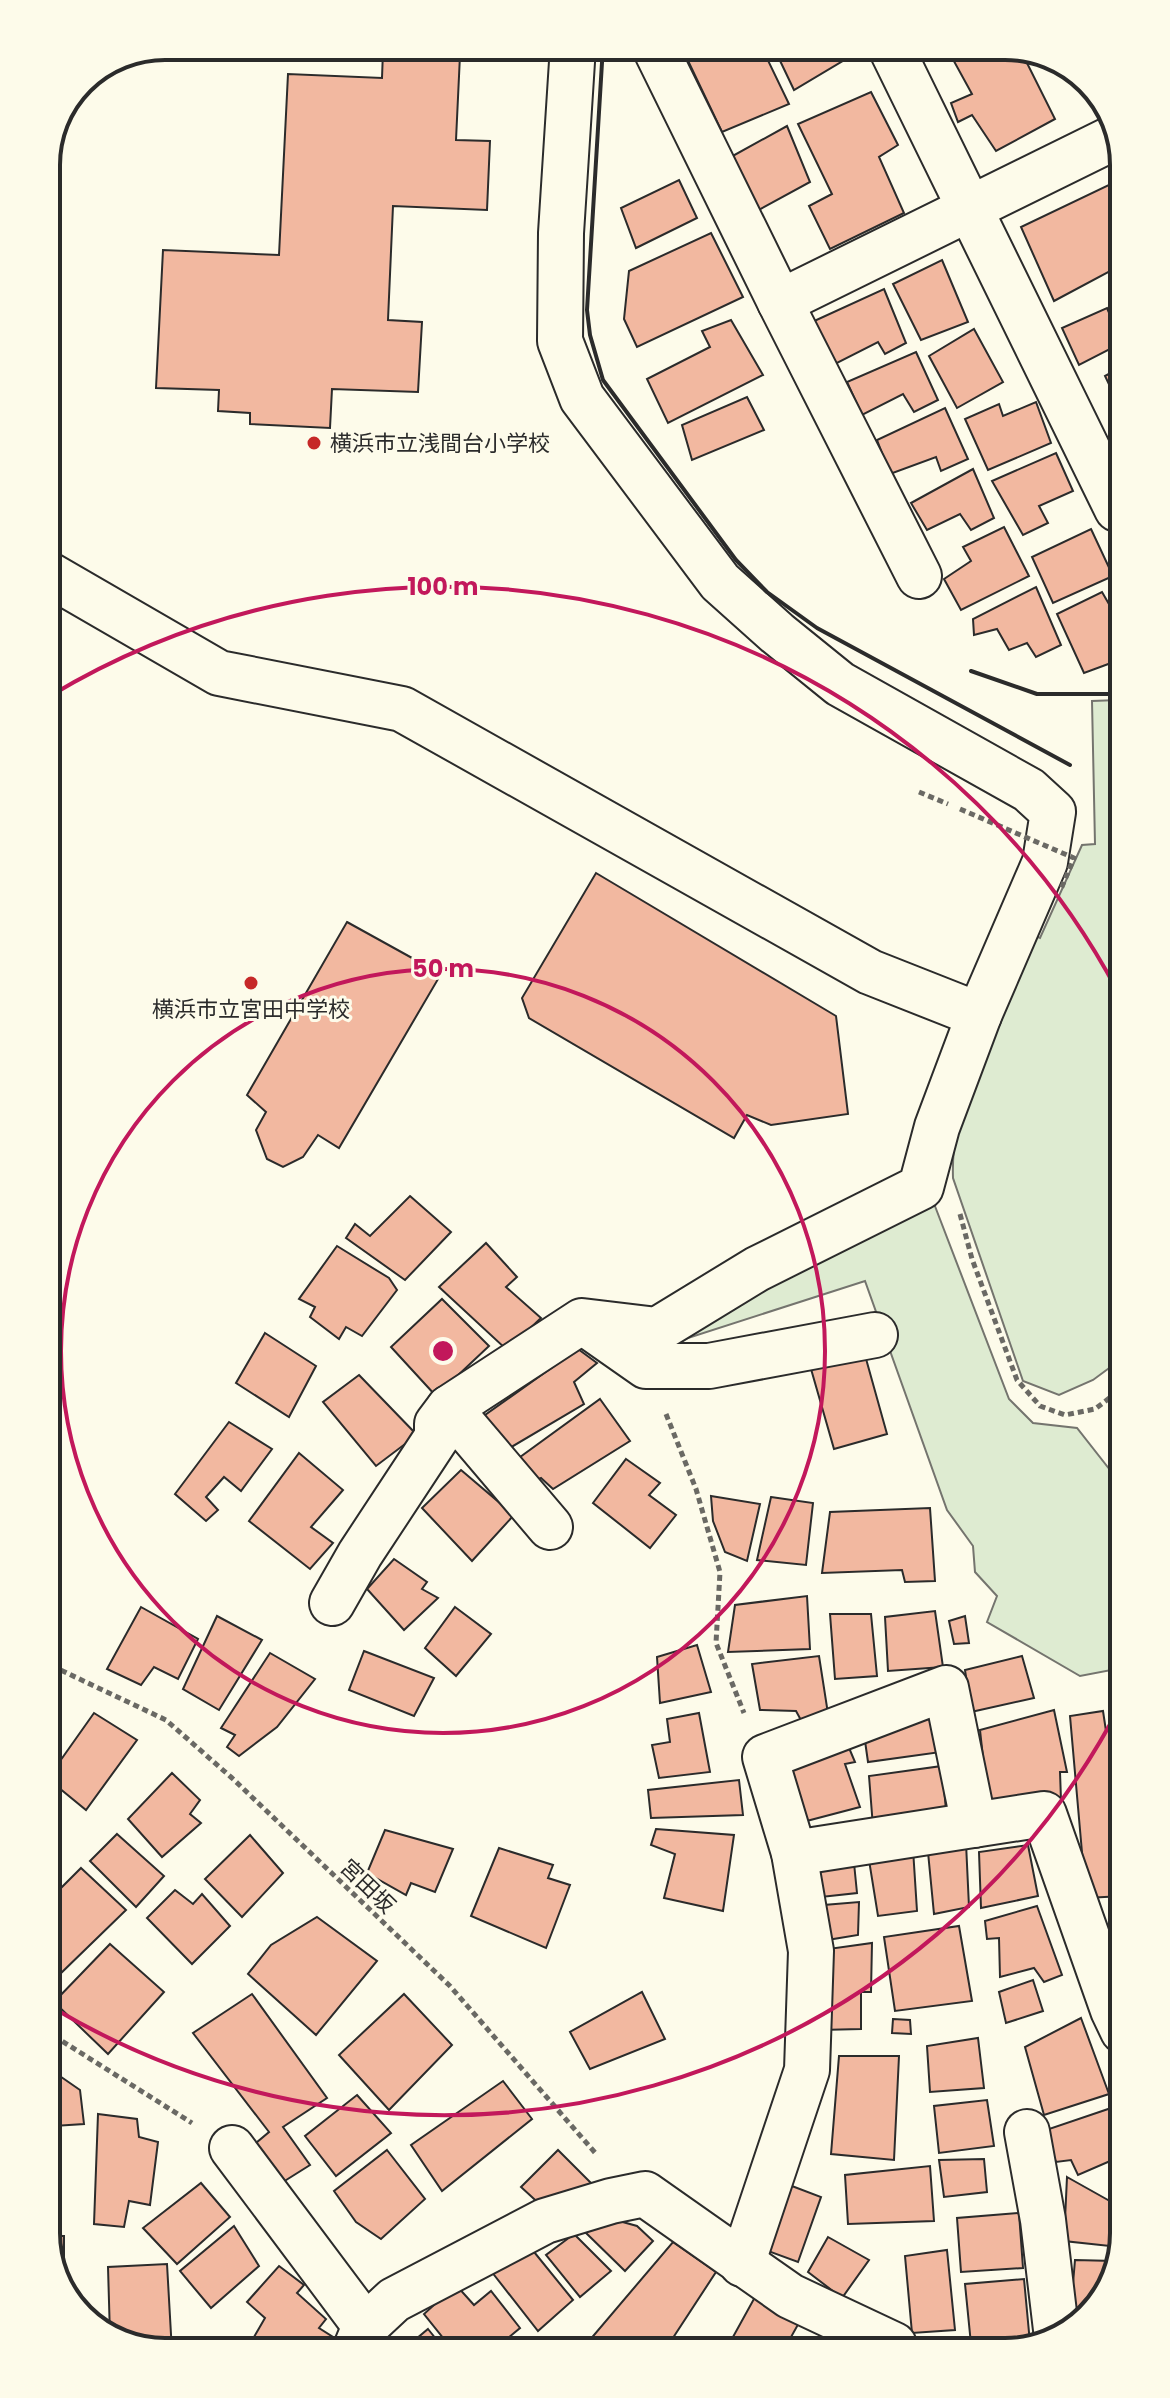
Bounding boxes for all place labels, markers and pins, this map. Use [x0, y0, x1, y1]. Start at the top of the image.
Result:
place label: 横浜市立浅間台小学校 [330, 428, 550, 459]
marker: 横浜市立浅間台小学校 [305, 434, 323, 452]
marker: 横浜市立宮田中学校 [242, 974, 260, 992]
place label: 横浜市立宮田中学校 [152, 994, 350, 1025]
centre of rings [429, 1337, 457, 1365]

